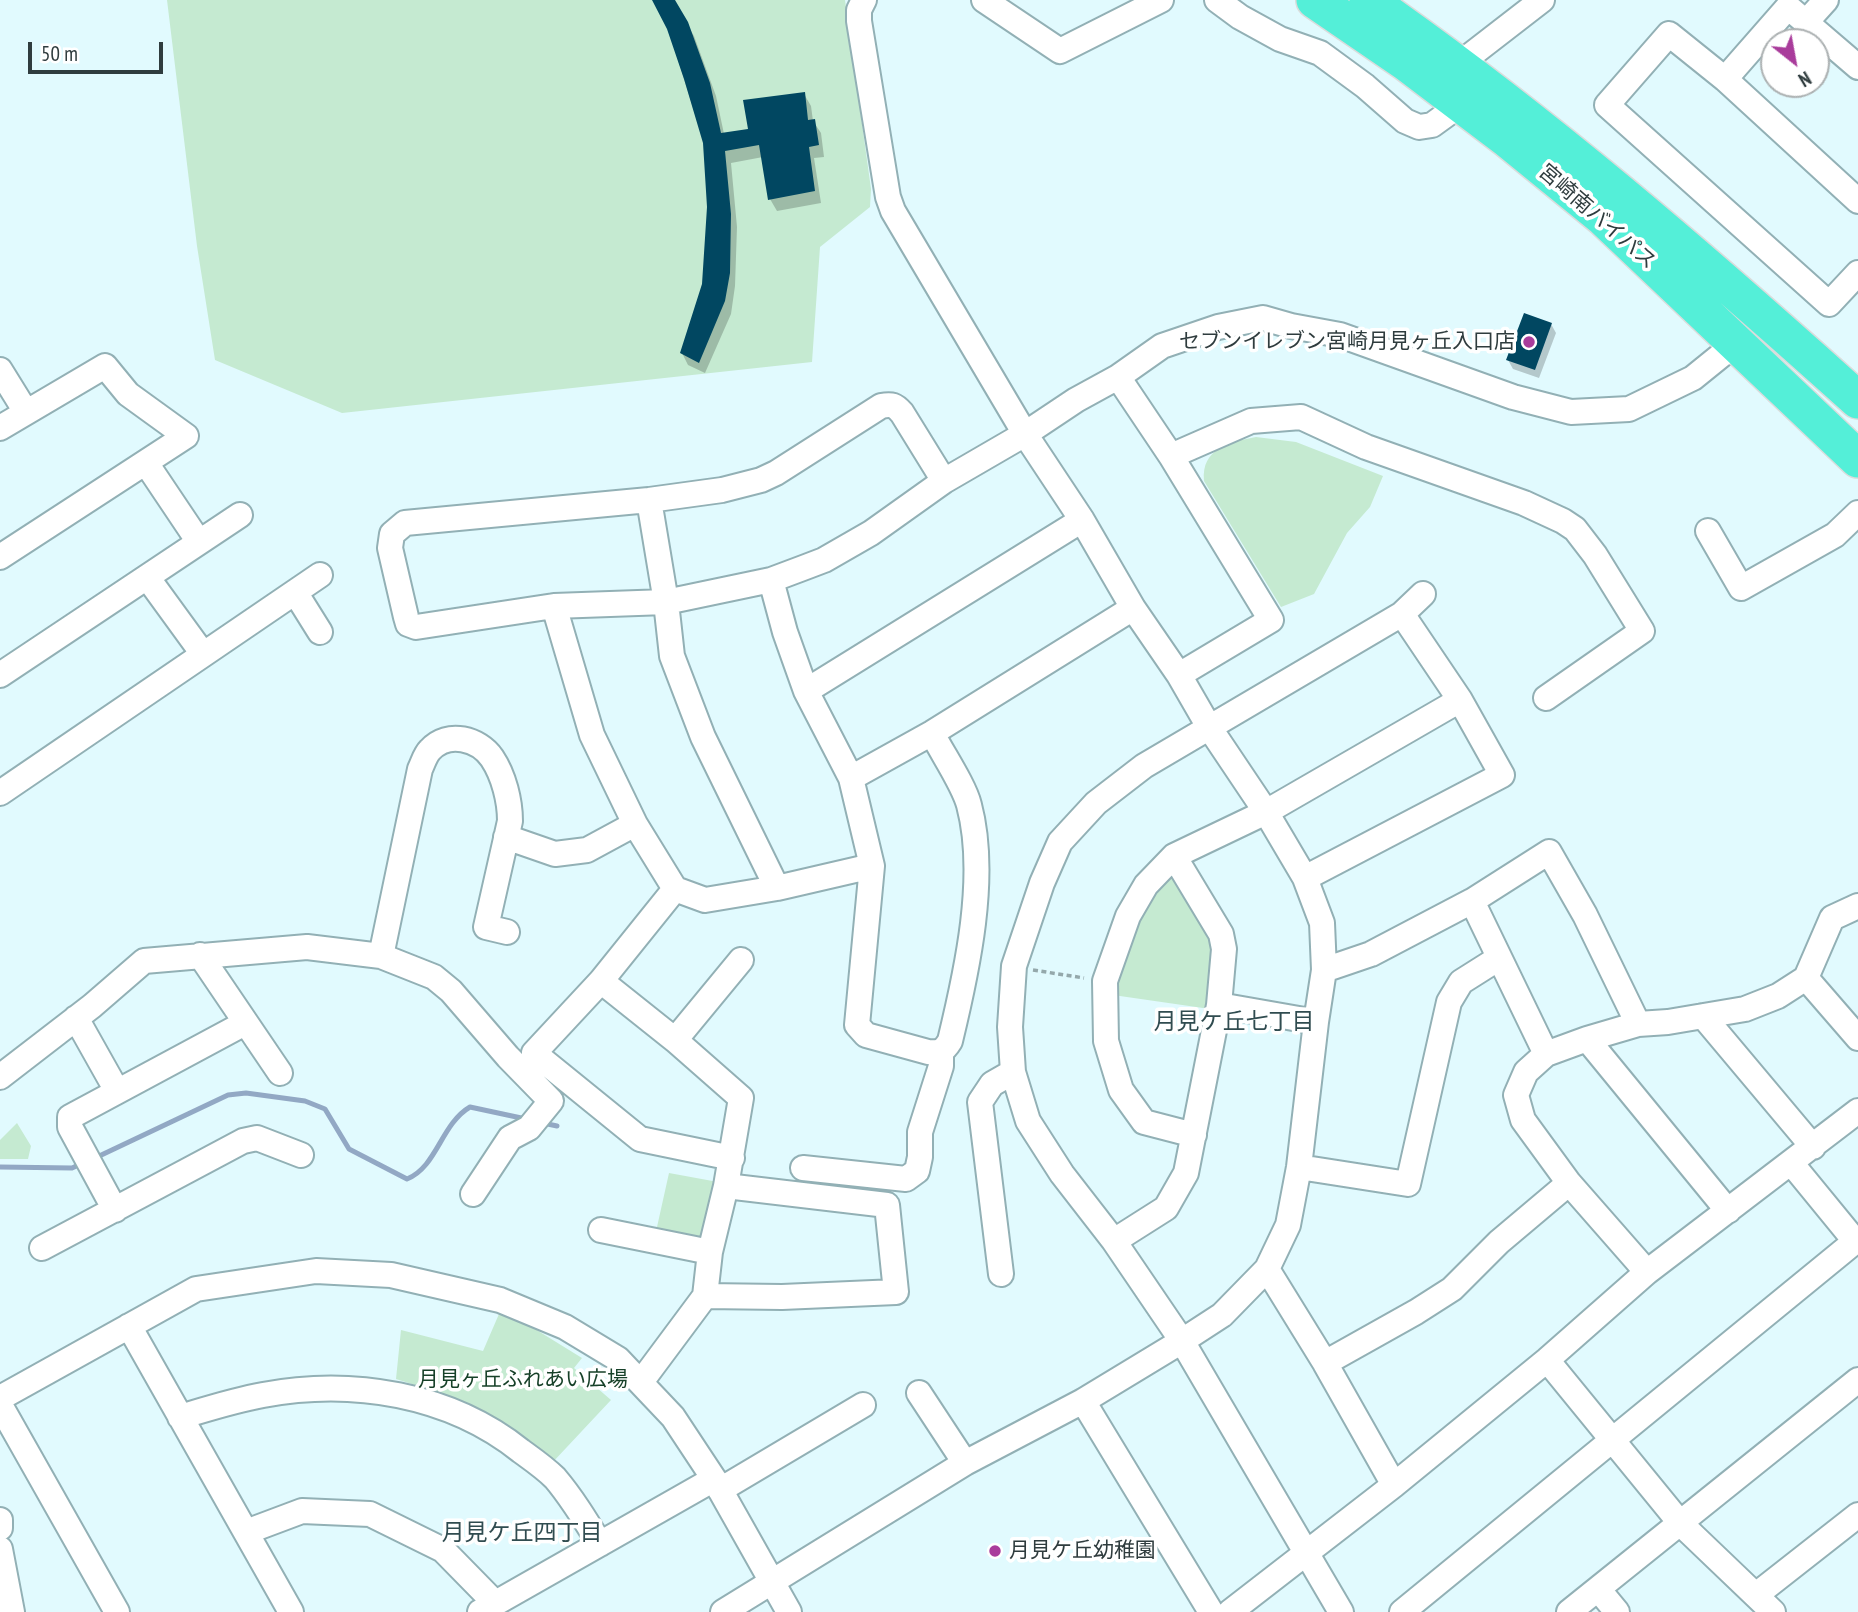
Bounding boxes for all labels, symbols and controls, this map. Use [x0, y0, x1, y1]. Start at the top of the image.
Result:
scale bar [32, 28, 166, 72]
north arrow [1760, 28, 1830, 98]
text: 50 m [41, 40, 78, 67]
text: N [1794, 66, 1815, 92]
street label: 宮崎南バイパス [1533, 159, 1661, 275]
place label: セブンイレブン宮崎月見ヶ丘入口店 [1179, 329, 1515, 355]
marker: セブンイレブン宮崎月見ヶ丘入口店 [1521, 334, 1537, 350]
district label: 月見ケ丘七丁目 [1154, 1008, 1314, 1036]
park label: 月見ヶ丘ふれあい広場 [418, 1367, 628, 1393]
district label: 月見ケ丘四丁目 [442, 1519, 602, 1547]
place label: 月見ケ丘幼稚園 [1009, 1538, 1156, 1564]
marker: 月見ケ丘幼稚園 [987, 1543, 1003, 1559]

